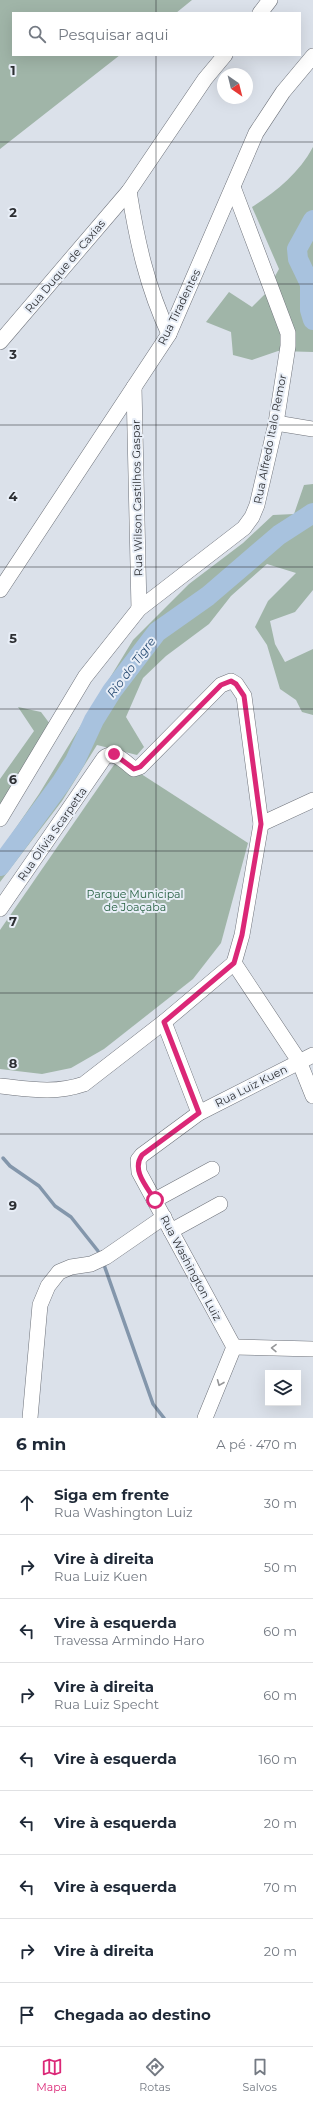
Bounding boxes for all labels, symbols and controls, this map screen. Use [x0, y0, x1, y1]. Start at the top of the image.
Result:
search box [12, 12, 301, 56]
icon: search [26, 23, 48, 45]
text: Pesquisar aqui [58, 25, 169, 44]
text: 1 [10, 62, 16, 78]
north arrow [217, 68, 253, 104]
text: 2 [9, 204, 17, 220]
street label: Rua Duque de Caxias [22, 216, 109, 315]
street label: Rua Tiradentes [155, 266, 204, 347]
text: 3 [8, 346, 17, 362]
street label: Rua Alfredo Italo Remor [251, 373, 289, 505]
street label: Rua Wilson Castilhos Gaspar [129, 420, 145, 576]
text: 4 [9, 488, 18, 504]
text: 5 [9, 630, 17, 646]
water label: Rio do Tigre [103, 634, 159, 700]
route end [105, 745, 123, 763]
text: 6 [9, 771, 18, 787]
street label: Rua Olívia Scarpetta [14, 784, 90, 884]
park label: Parque Municipal de Joaçaba [86, 887, 184, 914]
text: 7 [9, 913, 17, 929]
text: 8 [9, 1055, 18, 1071]
street label: Rua Luiz Kuen [213, 1062, 289, 1110]
route start [146, 1191, 164, 1209]
text: 9 [9, 1197, 17, 1213]
street label: Rua Washington Luiz [157, 1213, 225, 1323]
one-way arrow [271, 1344, 277, 1352]
map controls [265, 1370, 301, 1406]
button: layers [265, 1370, 301, 1406]
one-way arrow [216, 1379, 224, 1386]
text: 6 min [16, 1434, 66, 1454]
text: A pé · 470 m [216, 1436, 297, 1452]
text: Siga em frente [54, 1485, 169, 1504]
icon: ahead [16, 1492, 38, 1514]
text: 30 m [264, 1495, 297, 1511]
text: Rua Washington Luiz [54, 1504, 193, 1520]
text: Vire à direita [54, 1549, 154, 1568]
icon: right [16, 1556, 38, 1578]
text: 50 m [264, 1559, 297, 1575]
text: Rua Luiz Kuen [54, 1568, 147, 1584]
text: Vire à esquerda [54, 1613, 177, 1632]
icon: left [16, 1620, 38, 1642]
text: 60 m [263, 1623, 297, 1639]
text: Travessa Armindo Haro [54, 1632, 204, 1648]
text: Vire à direita [54, 1677, 154, 1696]
icon: right [16, 1684, 38, 1706]
text: 60 m [263, 1687, 297, 1703]
text: Rua Luiz Specht [54, 1696, 159, 1712]
icon: left [16, 1748, 38, 1770]
text: Vire à esquerda [54, 1749, 177, 1768]
text: 160 m [259, 1751, 297, 1767]
icon: left [16, 1812, 38, 1834]
text: Vire à esquerda [54, 1813, 177, 1832]
text: 20 m [264, 1815, 297, 1831]
icon: left [16, 1876, 38, 1898]
text: Vire à esquerda [54, 1877, 177, 1896]
text: 70 m [264, 1879, 297, 1895]
icon: right [16, 1940, 38, 1962]
text: Vire à direita [54, 1941, 154, 1960]
text: 20 m [264, 1943, 297, 1959]
icon: arrive [16, 2004, 38, 2026]
text: Chegada ao destino [54, 2005, 211, 2024]
tab: Mapa [36, 2056, 67, 2094]
tab: Rotas [139, 2056, 170, 2094]
tab: Salvos [243, 2056, 277, 2094]

